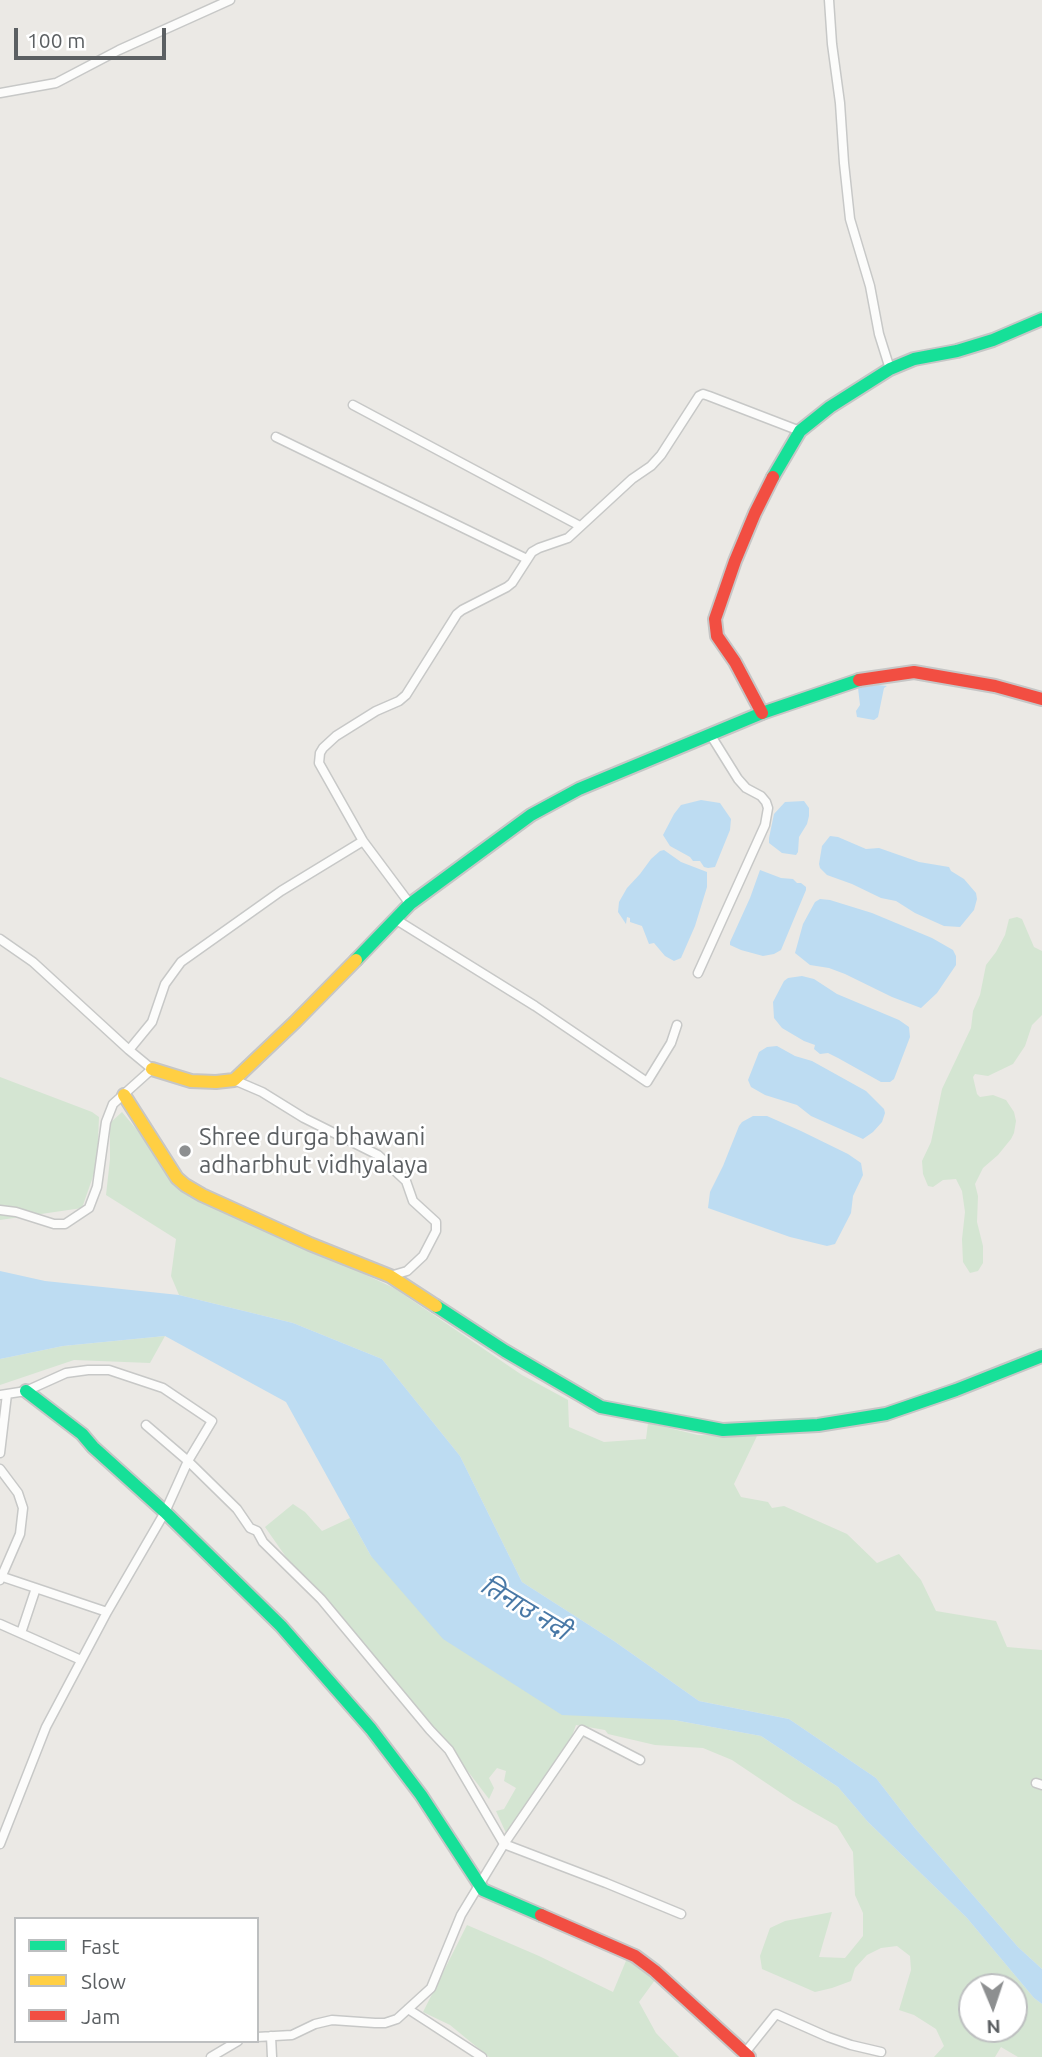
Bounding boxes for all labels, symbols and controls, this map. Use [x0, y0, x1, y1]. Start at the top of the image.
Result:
scale bar [18, 14, 170, 58]
text: 100 m [27, 28, 85, 52]
place label: Shree durga bhawani adharbhut vidhyalaya [199, 1123, 428, 1179]
marker: Shree durga bhawani adharbhut vidhyalaya [177, 1143, 193, 1159]
water label: तिनाउ नदी [475, 1569, 575, 1647]
legend [14, 1917, 259, 2043]
text: Fast [81, 1934, 119, 1958]
text: Slow [81, 1969, 126, 1993]
north arrow [958, 1973, 1028, 2043]
text: Jam [81, 2004, 120, 2028]
text: N [986, 2016, 1001, 2038]

